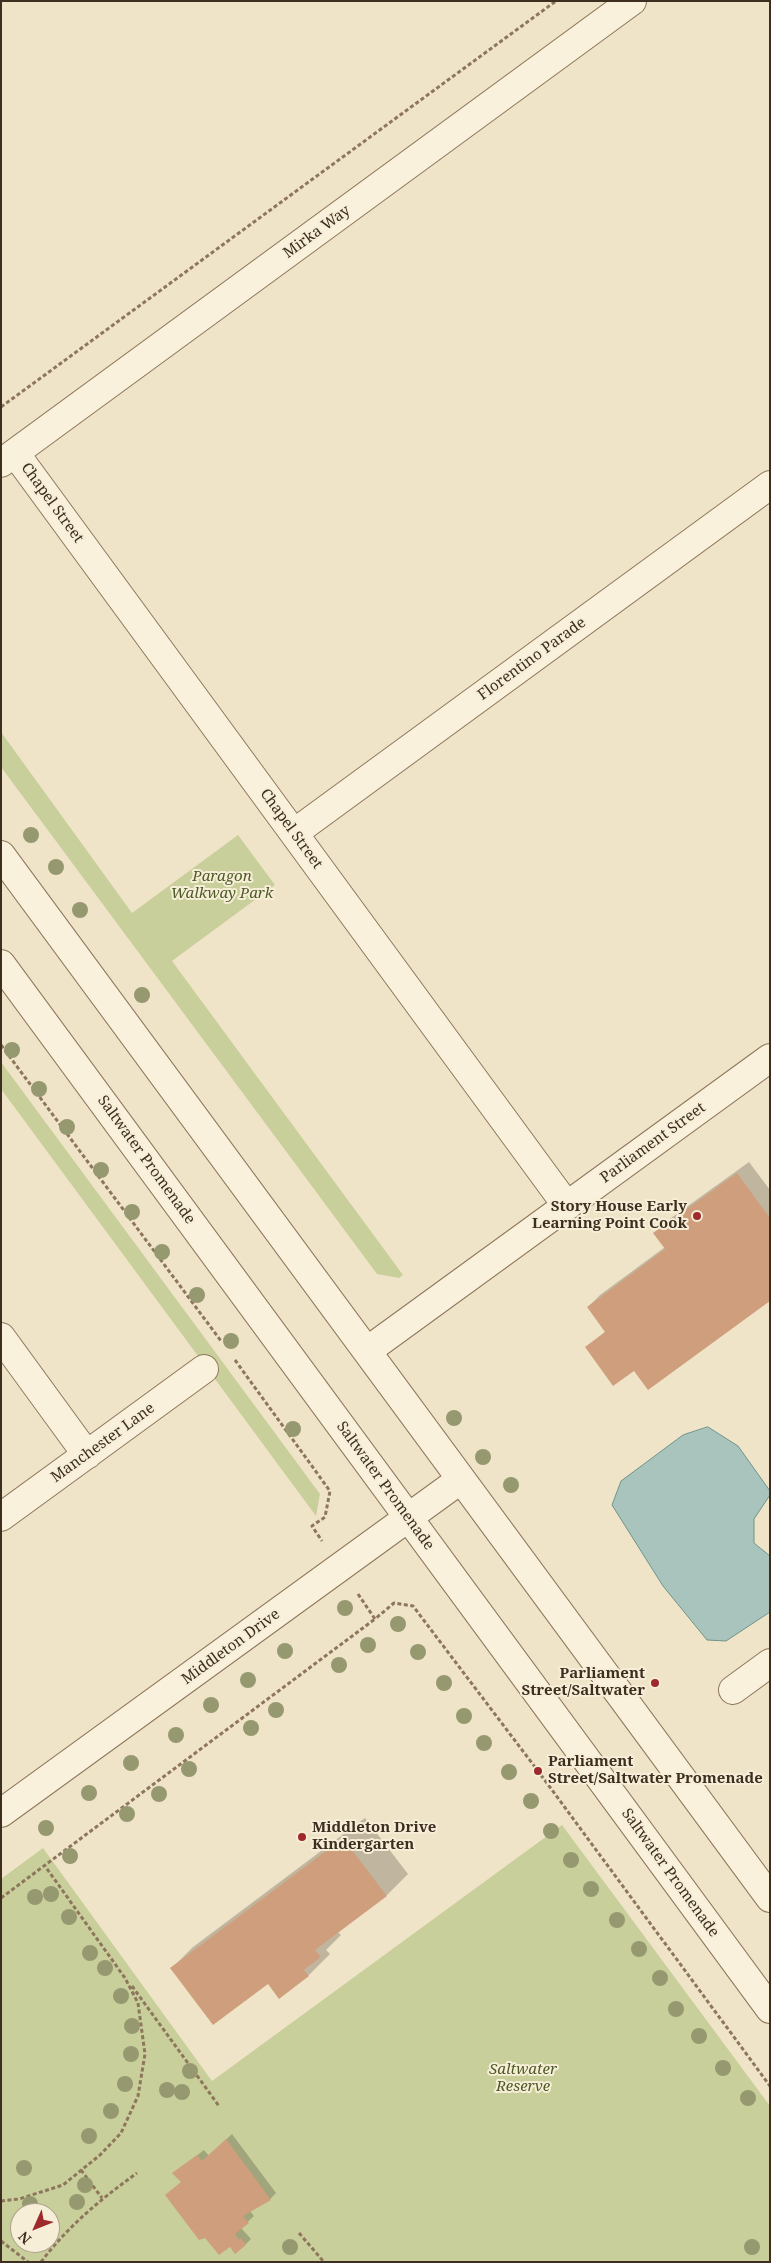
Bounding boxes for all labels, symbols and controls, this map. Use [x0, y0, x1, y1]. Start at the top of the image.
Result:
street label: Mirka Way [280, 202, 354, 262]
street label: Chapel Street [17, 459, 87, 547]
street label: Florentino Parade [474, 614, 590, 704]
street label: Chapel Street [256, 785, 326, 873]
park label: Paragon Walkway Park [171, 868, 273, 903]
street label: Saltwater Promenade [93, 1092, 199, 1228]
street label: Parliament Street [597, 1099, 709, 1187]
place label: Story House Early Learning Point Cook [532, 1198, 687, 1233]
marker: Story House Early Learning Point Cook [691, 1210, 703, 1222]
street label: Manchester Lane [48, 1399, 158, 1487]
street label: Saltwater Promenade [332, 1418, 438, 1554]
street label: Middleton Drive [178, 1605, 284, 1689]
place label: Parliament Street/Saltwater [521, 1665, 645, 1700]
marker: Parliament Street/Saltwater [649, 1677, 661, 1689]
place label: Parliament Street/Saltwater Promenade [548, 1753, 763, 1788]
marker: Parliament Street/Saltwater Promenade [532, 1765, 544, 1777]
street label: Saltwater Promenade [617, 1805, 723, 1941]
place label: Middleton Drive Kindergarten [312, 1819, 436, 1854]
marker: Middleton Drive Kindergarten [296, 1831, 308, 1843]
park label: Saltwater Reserve [489, 2061, 557, 2096]
north arrow [10, 2203, 60, 2253]
text: N [14, 2228, 35, 2249]

